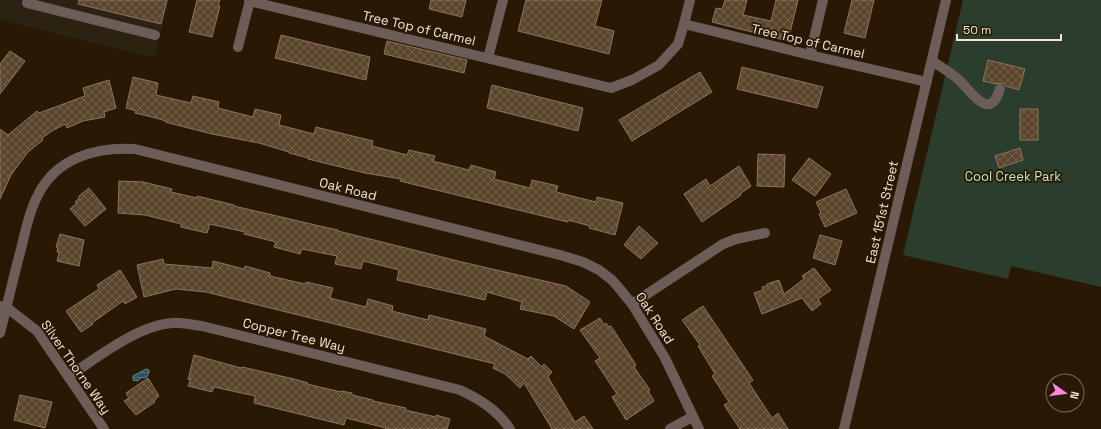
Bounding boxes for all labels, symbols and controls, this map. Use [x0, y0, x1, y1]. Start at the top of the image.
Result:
street label: Tree Top of Carmel [361, 7, 477, 49]
scale bar [957, 16, 1061, 42]
street label: Tree Top of Carmel [750, 20, 866, 62]
text: 50 m [963, 22, 991, 38]
street label: East 151st Street [862, 159, 902, 265]
park label: Cool Creek Park [965, 168, 1061, 185]
street label: Oak Road [318, 174, 378, 204]
street label: Oak Road [632, 289, 678, 347]
street label: Copper Tree Way [241, 314, 347, 356]
street label: Silver Thorne Way [37, 317, 115, 417]
north arrow [1045, 373, 1085, 413]
text: N [1067, 390, 1082, 401]

